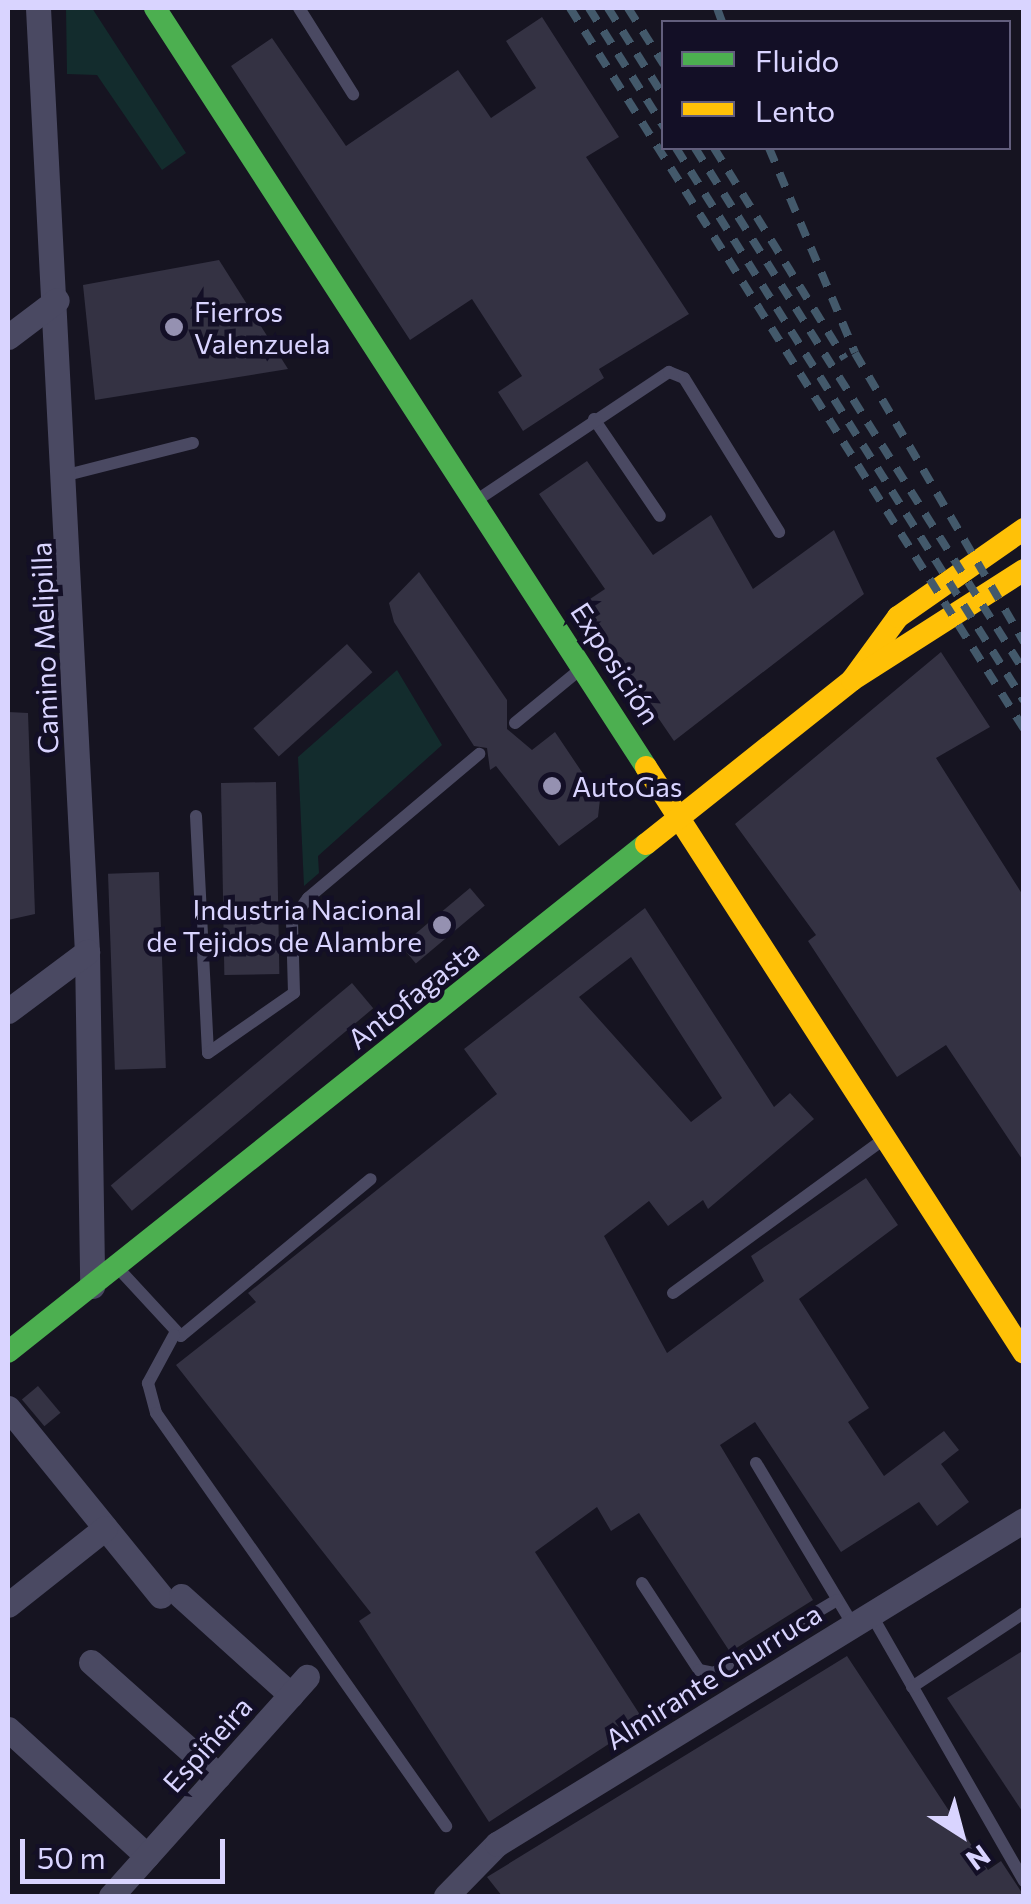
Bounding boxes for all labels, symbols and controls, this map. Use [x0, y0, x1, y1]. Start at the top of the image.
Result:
legend [661, 20, 1011, 150]
text: Fluido [755, 41, 840, 78]
text: Lento [755, 91, 835, 128]
place label: Fierros Valenzuela [194, 294, 330, 360]
marker: Fierros Valenzuela [163, 316, 185, 338]
street label: Camino Melipilla [24, 541, 64, 755]
street label: Exposición [564, 596, 668, 730]
place label: AutoGas [572, 769, 683, 803]
marker: AutoGas [541, 775, 563, 797]
place label: Industria Nacional de Tejidos de Alambre [146, 892, 422, 958]
marker: Industria Nacional de Tejidos de Alambre [431, 914, 453, 936]
street label: Antofagasta [341, 932, 485, 1056]
street label: Almirante Churruca [599, 1596, 827, 1756]
street label: Espiñeira [156, 1689, 258, 1799]
north arrow [911, 1784, 1011, 1884]
scale bar [25, 1819, 230, 1881]
text: 50 m [37, 1838, 106, 1875]
text: N [960, 1838, 997, 1878]

